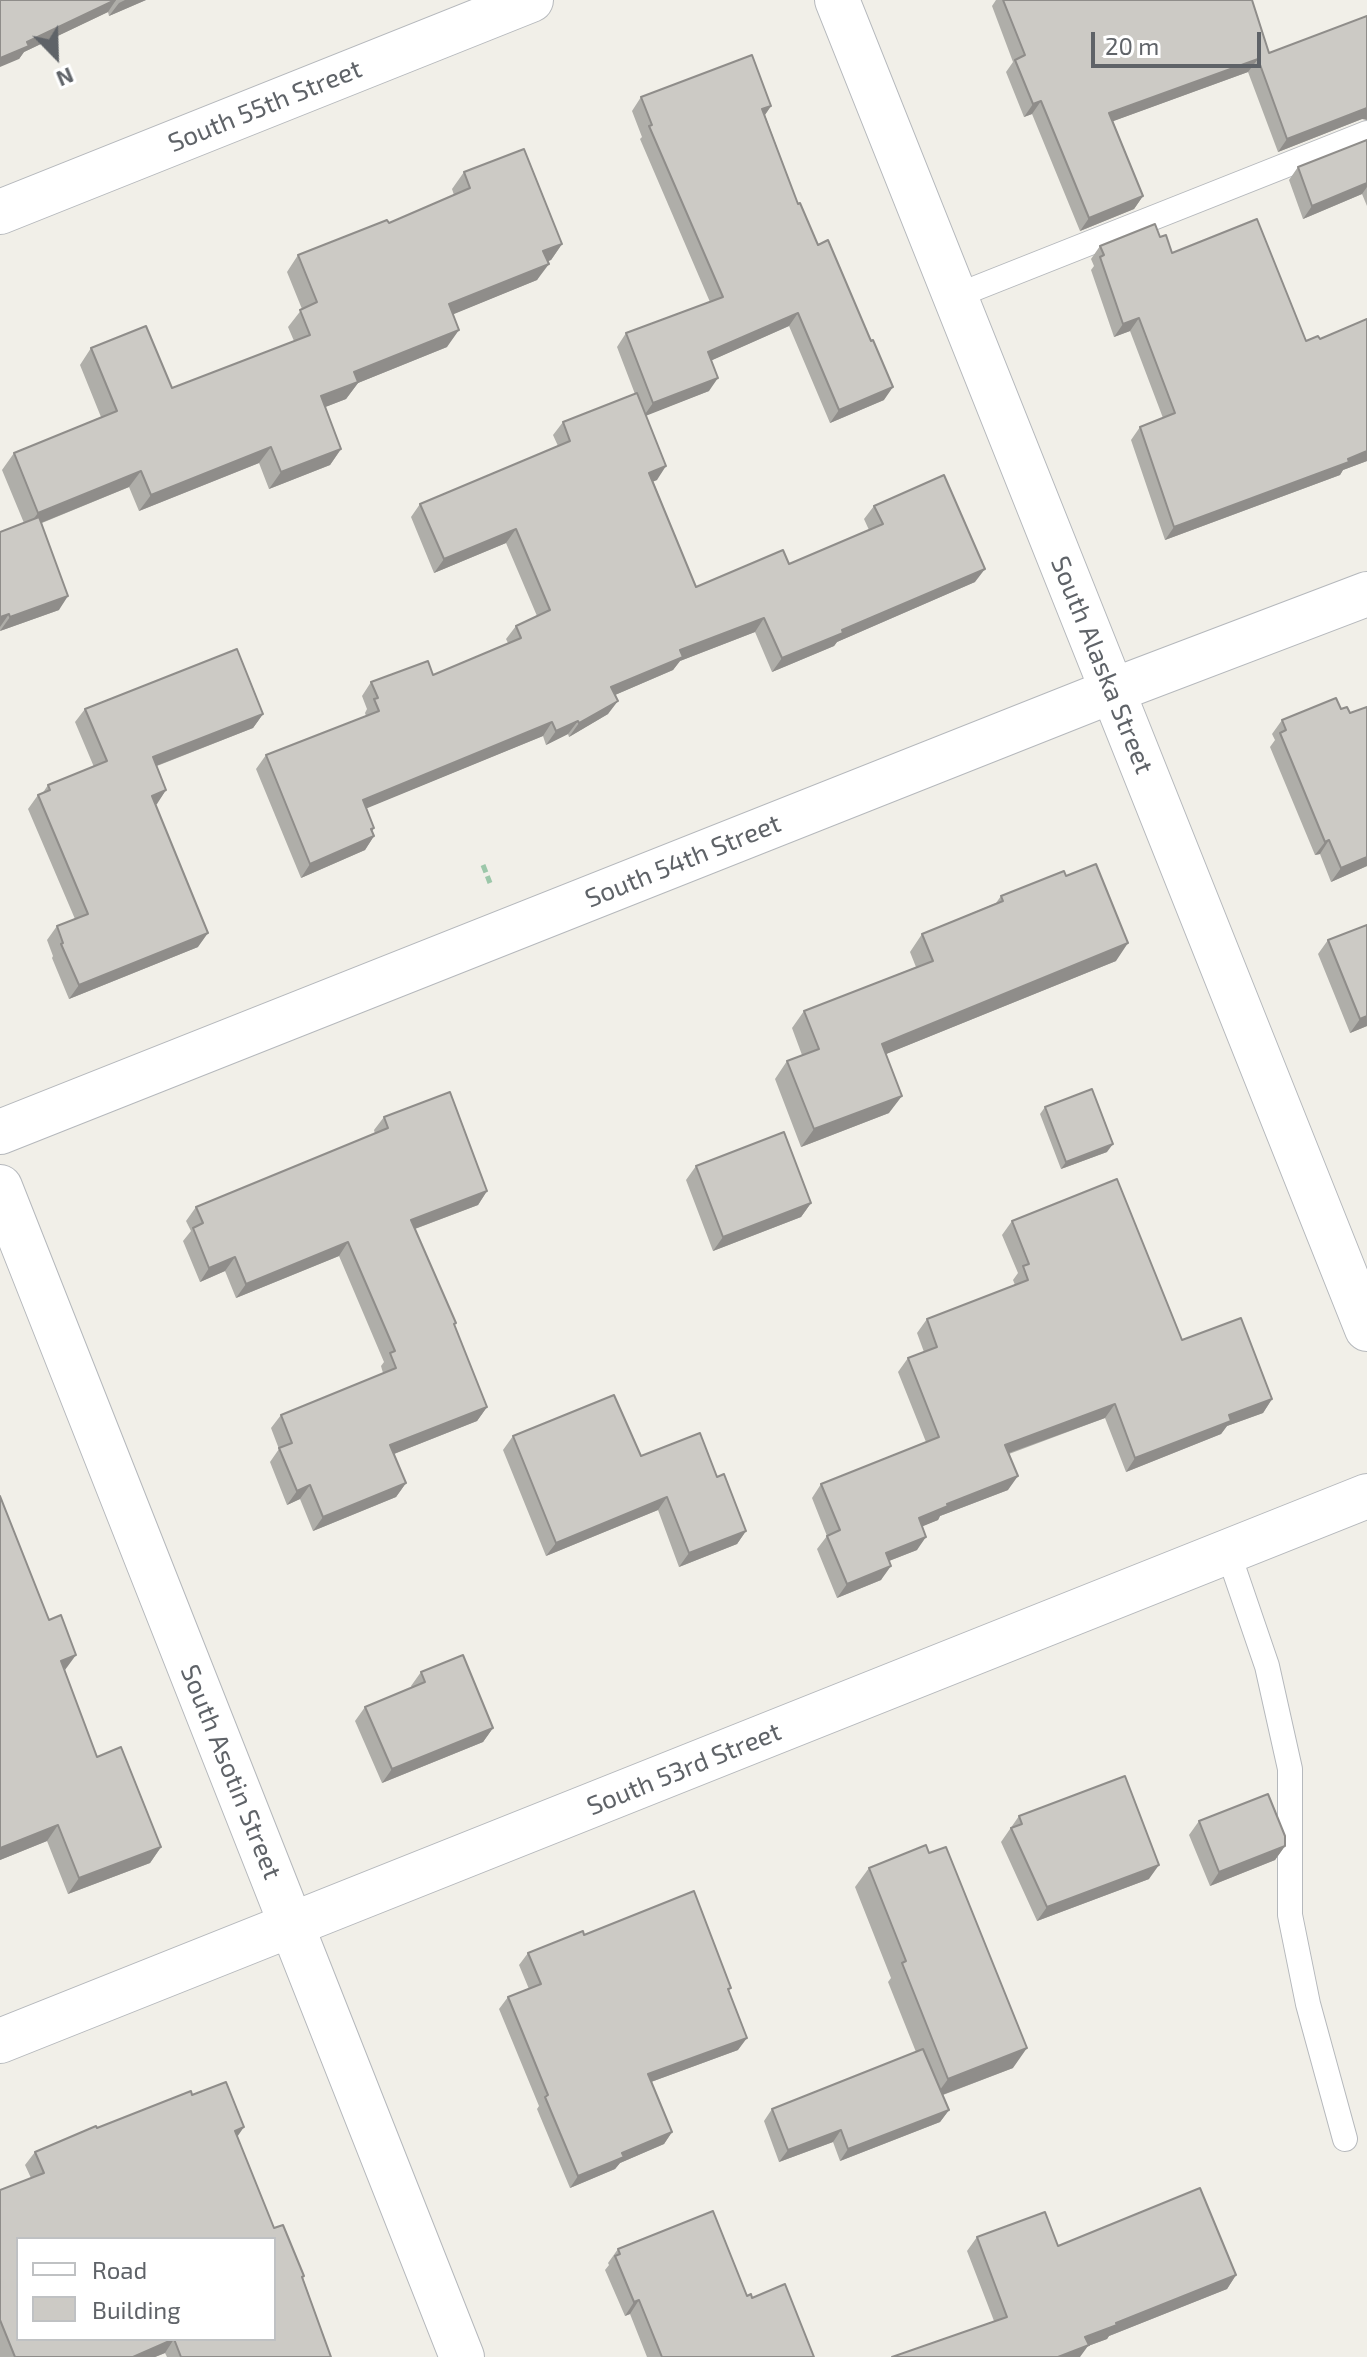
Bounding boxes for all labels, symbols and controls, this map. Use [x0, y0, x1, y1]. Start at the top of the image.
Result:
north arrow [16, 16, 96, 96]
scale bar [1095, 16, 1265, 66]
text: 20 m [1105, 31, 1159, 60]
street label: South 55th Street [164, 53, 366, 159]
text: N [53, 63, 78, 93]
street label: South Alaska Street [1044, 552, 1160, 778]
street label: South 54th Street [581, 808, 785, 914]
street label: South Asotin Street [174, 1660, 288, 1884]
street label: South 53rd Street [582, 1716, 786, 1822]
legend [16, 2237, 276, 2341]
text: Road [92, 2255, 147, 2284]
text: Building [92, 2295, 181, 2324]

